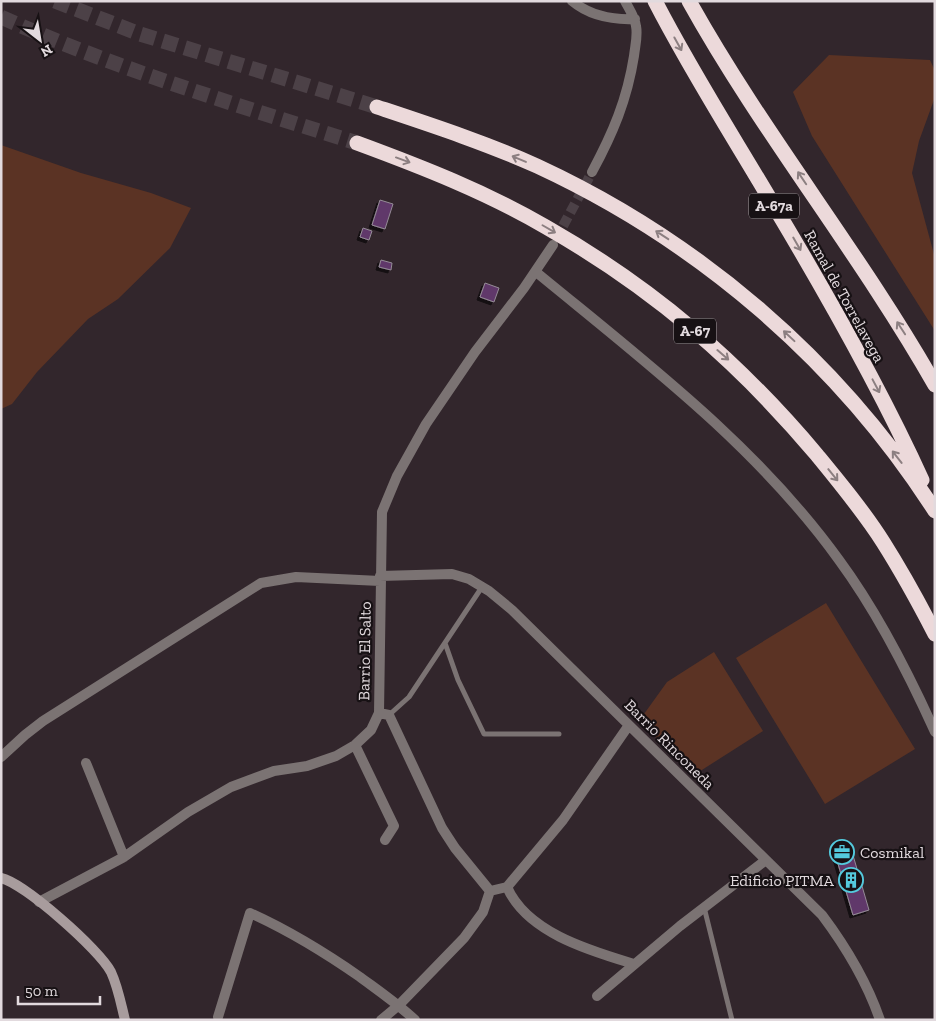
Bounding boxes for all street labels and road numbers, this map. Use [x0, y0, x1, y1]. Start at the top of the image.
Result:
road number: A-67a [749, 194, 799, 218]
street label: Ramal de Torrelavega [800, 227, 889, 366]
road number: A-67 [674, 318, 716, 344]
street label: Barrio El Salto [354, 601, 375, 701]
street label: Barrio Rinconeda [621, 695, 719, 793]

